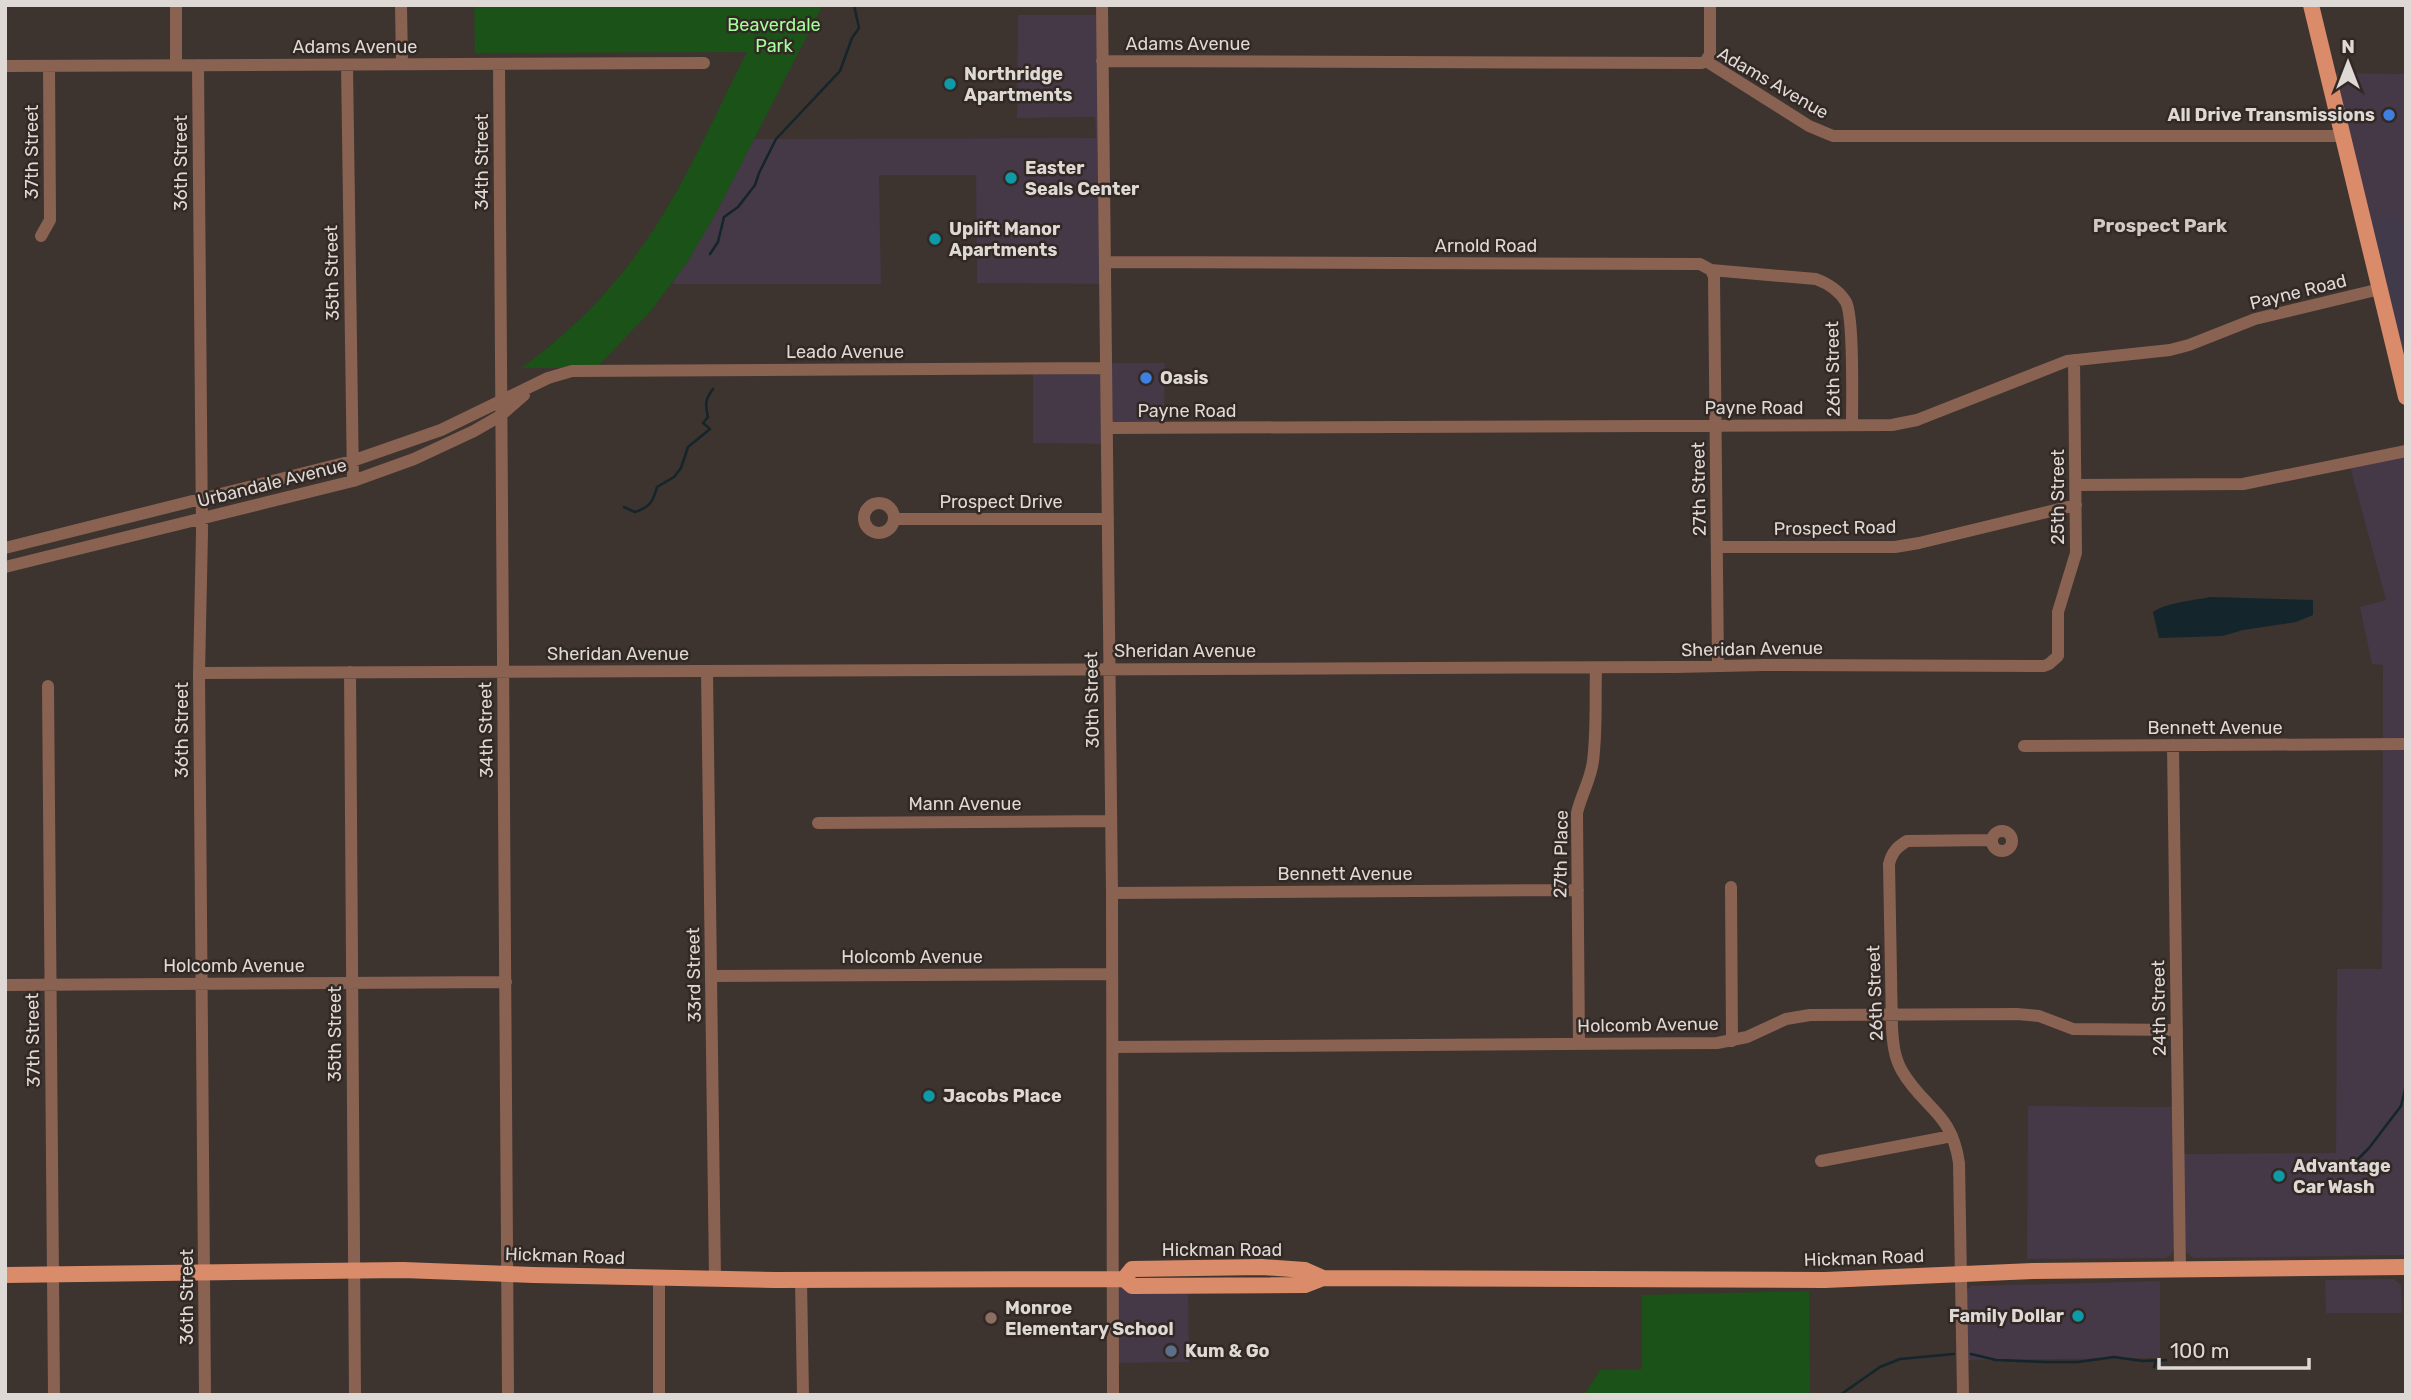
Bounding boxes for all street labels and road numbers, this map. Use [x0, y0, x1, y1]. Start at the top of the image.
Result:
street label: Adams Avenue [1126, 33, 1250, 55]
street label: Adams Avenue [293, 36, 417, 58]
street label: Adams Avenue [1713, 42, 1833, 124]
street label: 37th Street [21, 105, 43, 199]
street label: 34th Street [471, 114, 493, 210]
street label: 36th Street [170, 115, 192, 211]
street label: 35th Street [320, 225, 344, 321]
street label: Arnold Road [1435, 235, 1537, 257]
street label: Payne Road [2247, 269, 2349, 315]
street label: 26th Street [1821, 321, 1845, 417]
street label: Leado Avenue [786, 341, 904, 363]
street label: Payne Road [1704, 397, 1804, 419]
street label: Payne Road [1137, 400, 1237, 422]
street label: 27th Street [1687, 442, 1711, 536]
street label: 25th Street [2047, 449, 2069, 545]
street label: Urbandale Avenue [195, 454, 349, 512]
street label: Prospect Drive [939, 491, 1063, 513]
street label: Prospect Road [1774, 516, 1896, 540]
street label: Sheridan Avenue [1681, 637, 1823, 661]
street label: Sheridan Avenue [1114, 640, 1256, 662]
street label: Sheridan Avenue [547, 643, 689, 665]
street label: 30th Street [1080, 651, 1104, 749]
street label: 36th Street [171, 682, 193, 778]
street label: 34th Street [474, 682, 498, 778]
street label: Bennett Avenue [2148, 717, 2283, 739]
street label: Mann Avenue [908, 793, 1022, 815]
street label: 27th Place [1549, 810, 1573, 898]
street label: Bennett Avenue [1278, 863, 1413, 885]
street label: 33rd Street [682, 927, 706, 1023]
street label: 26th Street [1862, 945, 1888, 1041]
street label: Holcomb Avenue [841, 946, 983, 968]
street label: Holcomb Avenue [163, 955, 305, 977]
street label: 24th Street [2147, 960, 2171, 1056]
street label: 35th Street [324, 986, 346, 1082]
street label: 37th Street [21, 993, 45, 1087]
street label: Holcomb Avenue [1577, 1013, 1719, 1037]
street label: Hickman Road [1162, 1239, 1282, 1261]
street label: Hickman Road [504, 1243, 626, 1269]
street label: Hickman Road [1803, 1245, 1925, 1271]
street label: 36th Street [176, 1249, 198, 1345]

